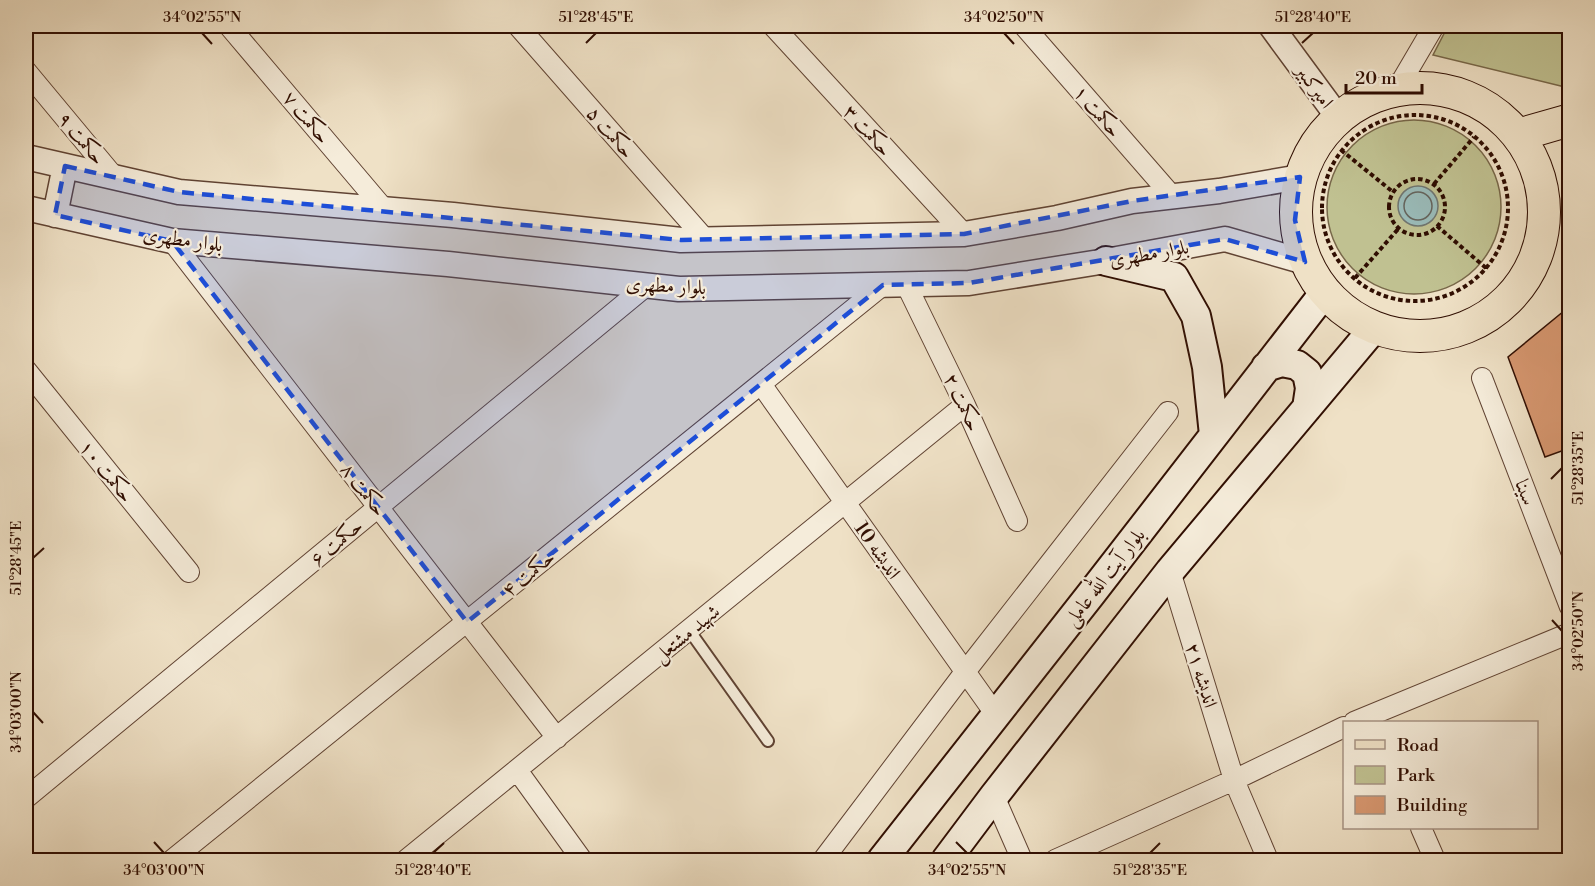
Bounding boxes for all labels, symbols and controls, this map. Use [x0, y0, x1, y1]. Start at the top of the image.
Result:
text: 34°02'55"N [163, 8, 241, 27]
text: 51°28'45"E [559, 8, 633, 27]
text: 34°02'50"N [964, 8, 1044, 27]
text: 51°28'40"E [1275, 8, 1351, 27]
scale bar [1346, 57, 1422, 95]
street label: امیرکبیر [1288, 58, 1338, 114]
text: 20 m [1355, 67, 1397, 90]
street label: حکمت ۱ [1067, 81, 1126, 143]
street label: حکمت ۷ [277, 86, 335, 149]
street label: حکمت ۳ [837, 100, 897, 162]
street label: حکمت ۵ [580, 102, 639, 164]
street label: حکمت ۹ [52, 107, 110, 170]
street label: بلوار مطهری [141, 223, 224, 258]
street label: بلوار مطهری [1107, 235, 1191, 274]
street label: بلوار مطهری [625, 272, 707, 301]
street label: حکمت ۲ [937, 370, 986, 436]
text: 51°28'35"E [1569, 431, 1588, 505]
street label: حکمت ۱۰ [73, 436, 138, 508]
street label: حکمت ۸ [334, 458, 392, 522]
street label: سینا [1508, 476, 1541, 509]
street label: حکمت ۶ [305, 514, 368, 572]
street label: اندیشه 10 [848, 517, 906, 584]
text: 51°28'45"E [7, 521, 26, 595]
street label: بلوار آیت‌ الله عاملی [1056, 521, 1152, 633]
street label: حکمت ۴ [497, 545, 561, 603]
text: 34°02'50"N [1569, 591, 1588, 671]
street label: شهید مشتعل [648, 600, 726, 669]
street label: اندیشه ۲۱ [1179, 640, 1222, 711]
text: 34°03'00"N [7, 671, 26, 753]
legend [1343, 721, 1538, 829]
text: Road [1397, 734, 1440, 757]
text: Park [1397, 764, 1436, 787]
text: Building [1396, 794, 1468, 817]
text: 34°03'00"N [123, 861, 205, 880]
text: 51°28'40"E [395, 861, 471, 880]
text: 34°02'55"N [928, 861, 1006, 880]
text: 51°28'35"E [1113, 861, 1187, 880]

